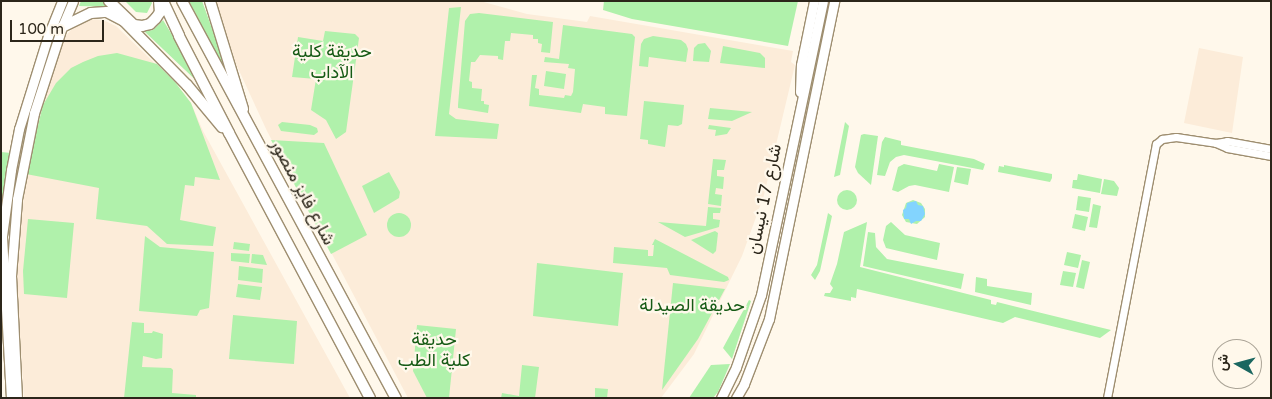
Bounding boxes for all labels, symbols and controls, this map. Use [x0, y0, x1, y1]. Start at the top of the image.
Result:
scale bar [12, 10, 106, 42]
text: 100 m [18, 20, 64, 38]
park label: حديقة كلية الآداب [292, 41, 372, 84]
street label: شارع فايز منصور [266, 135, 340, 249]
street label: شارع 17 نيسان [742, 142, 786, 256]
park label: حديقة الصيدلة [639, 294, 745, 316]
park label: حديقة كلية الطب [398, 329, 470, 372]
north arrow [1212, 339, 1262, 389]
text: ش [1213, 353, 1232, 372]

